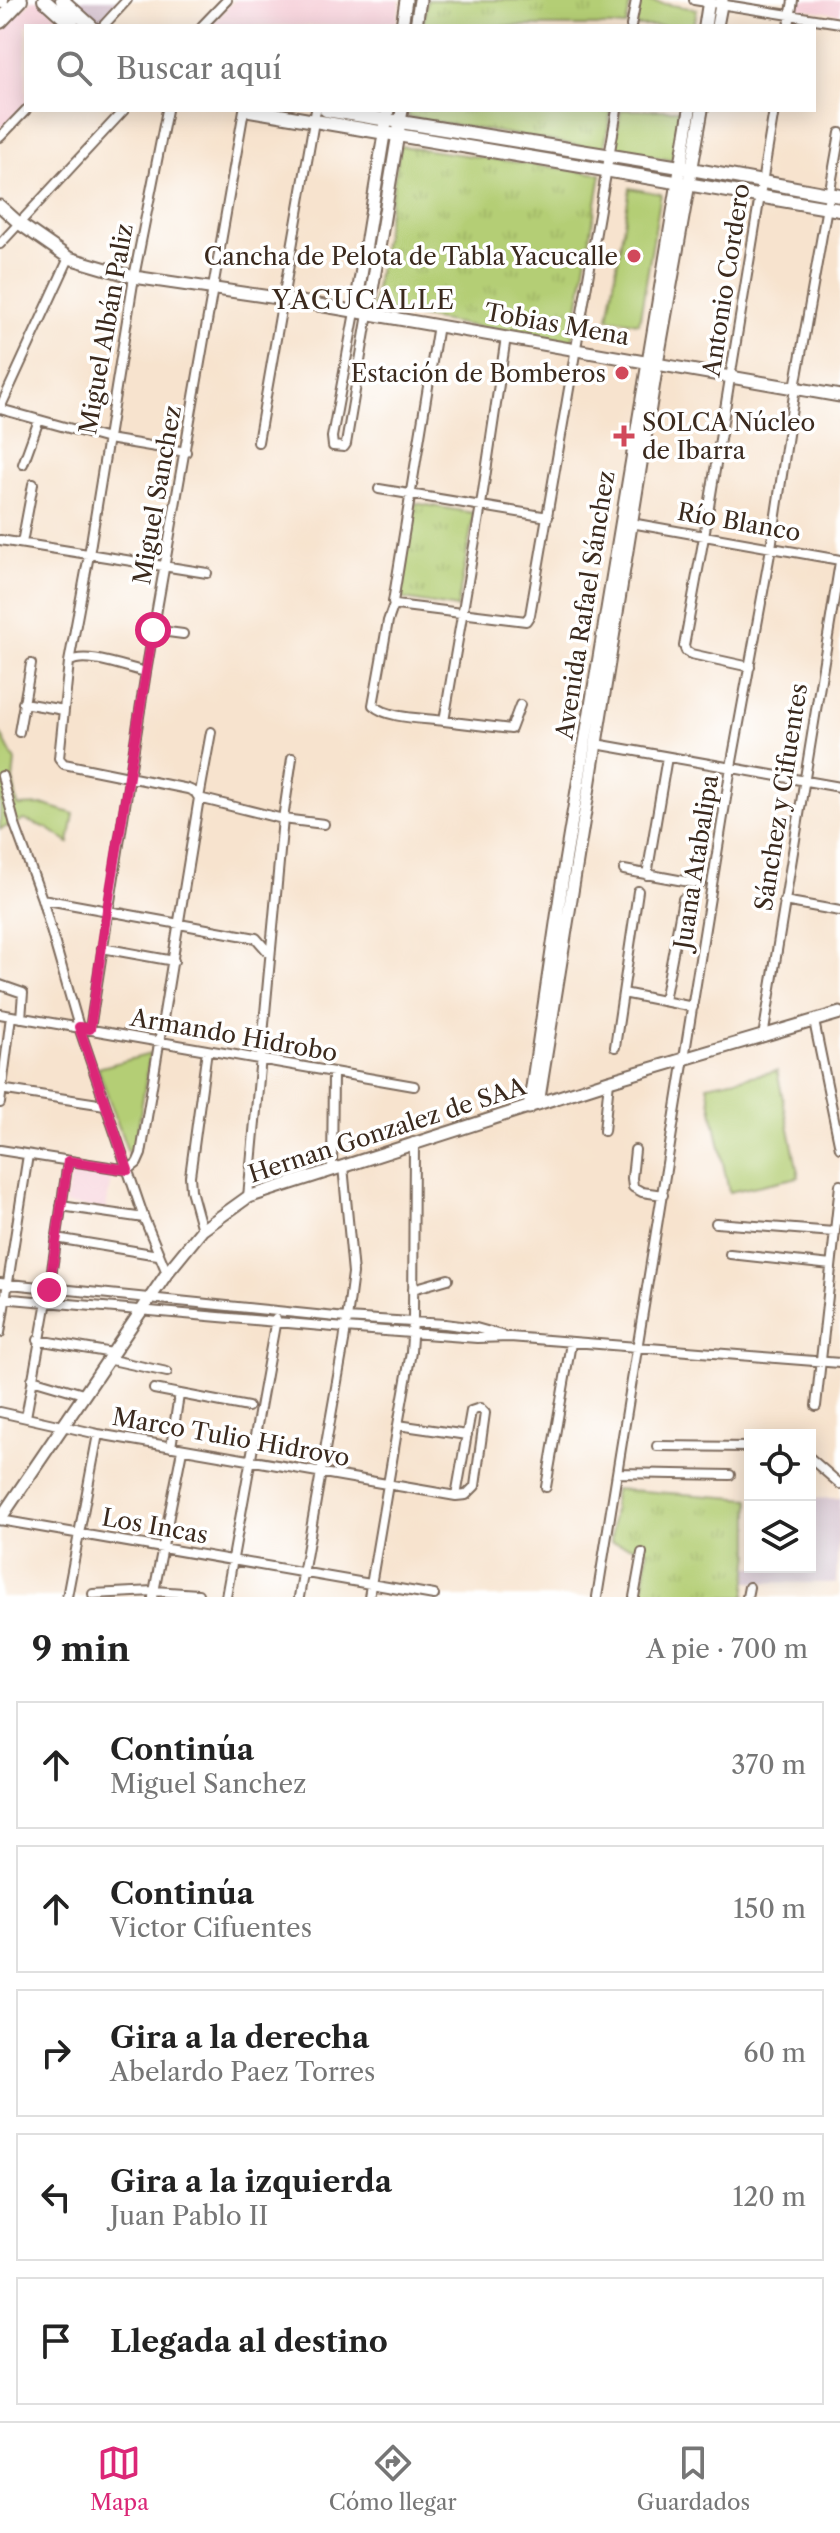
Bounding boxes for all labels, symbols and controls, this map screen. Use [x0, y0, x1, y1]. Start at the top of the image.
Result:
search box [24, 24, 816, 112]
icon: search [52, 46, 96, 90]
text: Buscar aquí [116, 50, 282, 87]
street label: Antonio Cordero [696, 181, 756, 380]
street label: Miguel Albán Paliz [73, 221, 139, 437]
place label: Cancha de Pelota de Tabla Yacucalle [204, 242, 618, 271]
marker: Cancha de Pelota de Tabla Yacucalle [625, 247, 643, 265]
district label: YACUCALLE [271, 284, 456, 316]
street label: Tobias Mena [482, 297, 632, 351]
place label: Estación de Bomberos [351, 359, 606, 388]
marker: Estación de Bomberos [613, 364, 631, 382]
street label: Miguel Sanchez [127, 403, 187, 587]
place label: SOLCA Núcleo de Ibarra [642, 408, 815, 465]
marker: SOLCA Núcleo de Ibarra [613, 425, 635, 447]
street label: Avenida Rafael Sánchez [549, 469, 621, 742]
street label: Río Blanco [675, 497, 803, 547]
route start [135, 612, 171, 648]
street label: Sánchez y Cifuentes [749, 681, 813, 913]
street label: Juana Atabalipa [667, 772, 724, 955]
street label: Armando Hidrobo [127, 1002, 340, 1067]
street label: Hernan Gonzalez de SAA [245, 1071, 531, 1189]
route end [31, 1272, 67, 1308]
street label: Marco Tulio Hidrovo [110, 1402, 352, 1472]
map controls [744, 1429, 816, 1573]
button: locate [744, 1429, 816, 1501]
button: layers [744, 1501, 816, 1573]
street label: Los Incas [100, 1502, 210, 1550]
text: 9 min [32, 1628, 130, 1670]
text: A pie · 700 m [646, 1633, 808, 1665]
text: Continúa [110, 1731, 254, 1768]
icon: ahead [34, 1743, 78, 1787]
text: 370 m [731, 1749, 806, 1781]
text: Miguel Sanchez [110, 1768, 306, 1800]
text: Continúa [110, 1875, 254, 1912]
icon: ahead [34, 1887, 78, 1931]
text: 150 m [733, 1893, 806, 1925]
text: Victor Cifuentes [110, 1912, 312, 1944]
text: Gira a la derecha [110, 2019, 369, 2056]
icon: right [34, 2031, 78, 2075]
text: 60 m [743, 2037, 806, 2069]
text: Abelardo Paez Torres [110, 2056, 375, 2088]
text: Gira a la izquierda [110, 2163, 392, 2200]
icon: left [34, 2175, 78, 2219]
text: 120 m [732, 2181, 806, 2213]
text: Juan Pablo II [110, 2200, 268, 2232]
icon: arrive [34, 2319, 78, 2363]
text: Llegada al destino [110, 2323, 388, 2360]
tab: Mapa [90, 2441, 149, 2516]
tab: Cómo llegar [329, 2441, 457, 2516]
tab: Guardados [637, 2441, 750, 2516]

